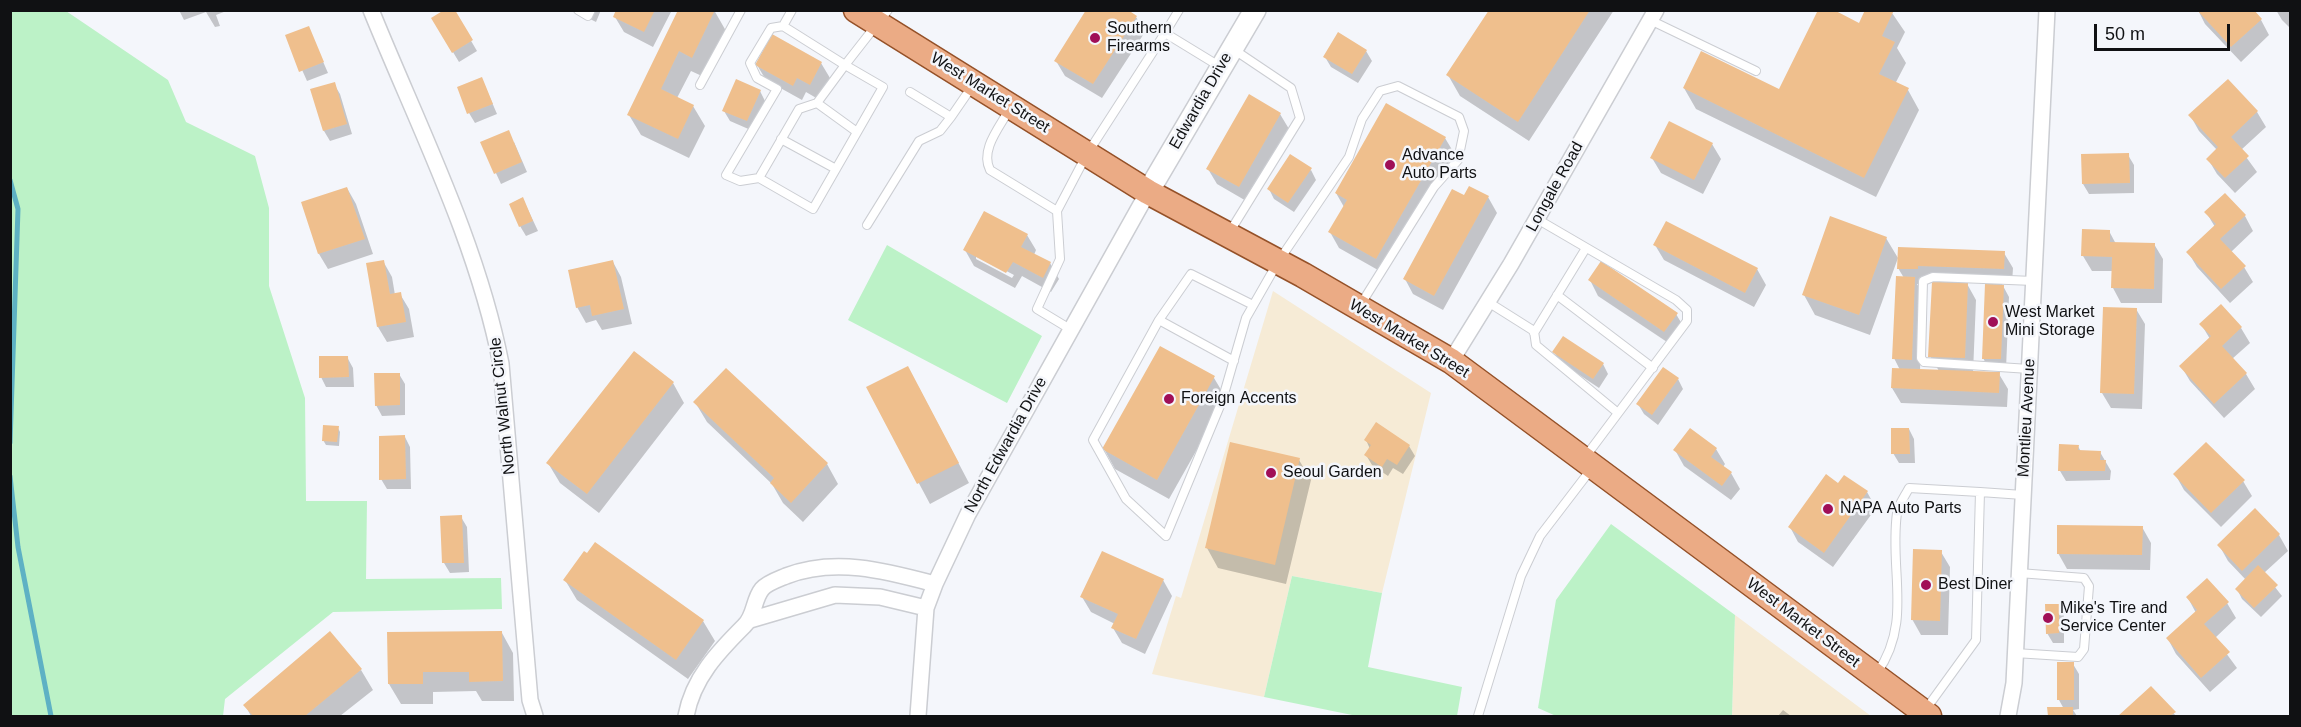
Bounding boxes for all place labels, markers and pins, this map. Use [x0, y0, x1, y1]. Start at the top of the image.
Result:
place label: Southern Firearms [1107, 19, 1172, 57]
marker: Southern Firearms [1088, 31, 1102, 45]
place label: Advance Auto Parts [1402, 146, 1477, 184]
marker: Advance Auto Parts [1383, 158, 1397, 172]
place label: West Market Mini Storage [2005, 303, 2095, 341]
marker: West Market Mini Storage [1986, 315, 2000, 329]
place label: Foreign Accents [1181, 389, 1297, 409]
marker: Foreign Accents [1162, 392, 1176, 406]
place label: Seoul Garden [1283, 463, 1382, 483]
marker: Seoul Garden [1264, 466, 1278, 480]
place label: NAPA Auto Parts [1840, 499, 1962, 519]
marker: NAPA Auto Parts [1821, 502, 1835, 516]
place label: Best Diner [1938, 575, 2013, 595]
marker: Best Diner [1919, 578, 1933, 592]
place label: Mike's Tire and Service Center [2060, 599, 2167, 637]
marker: Mike's Tire and Service Center [2041, 611, 2055, 625]

